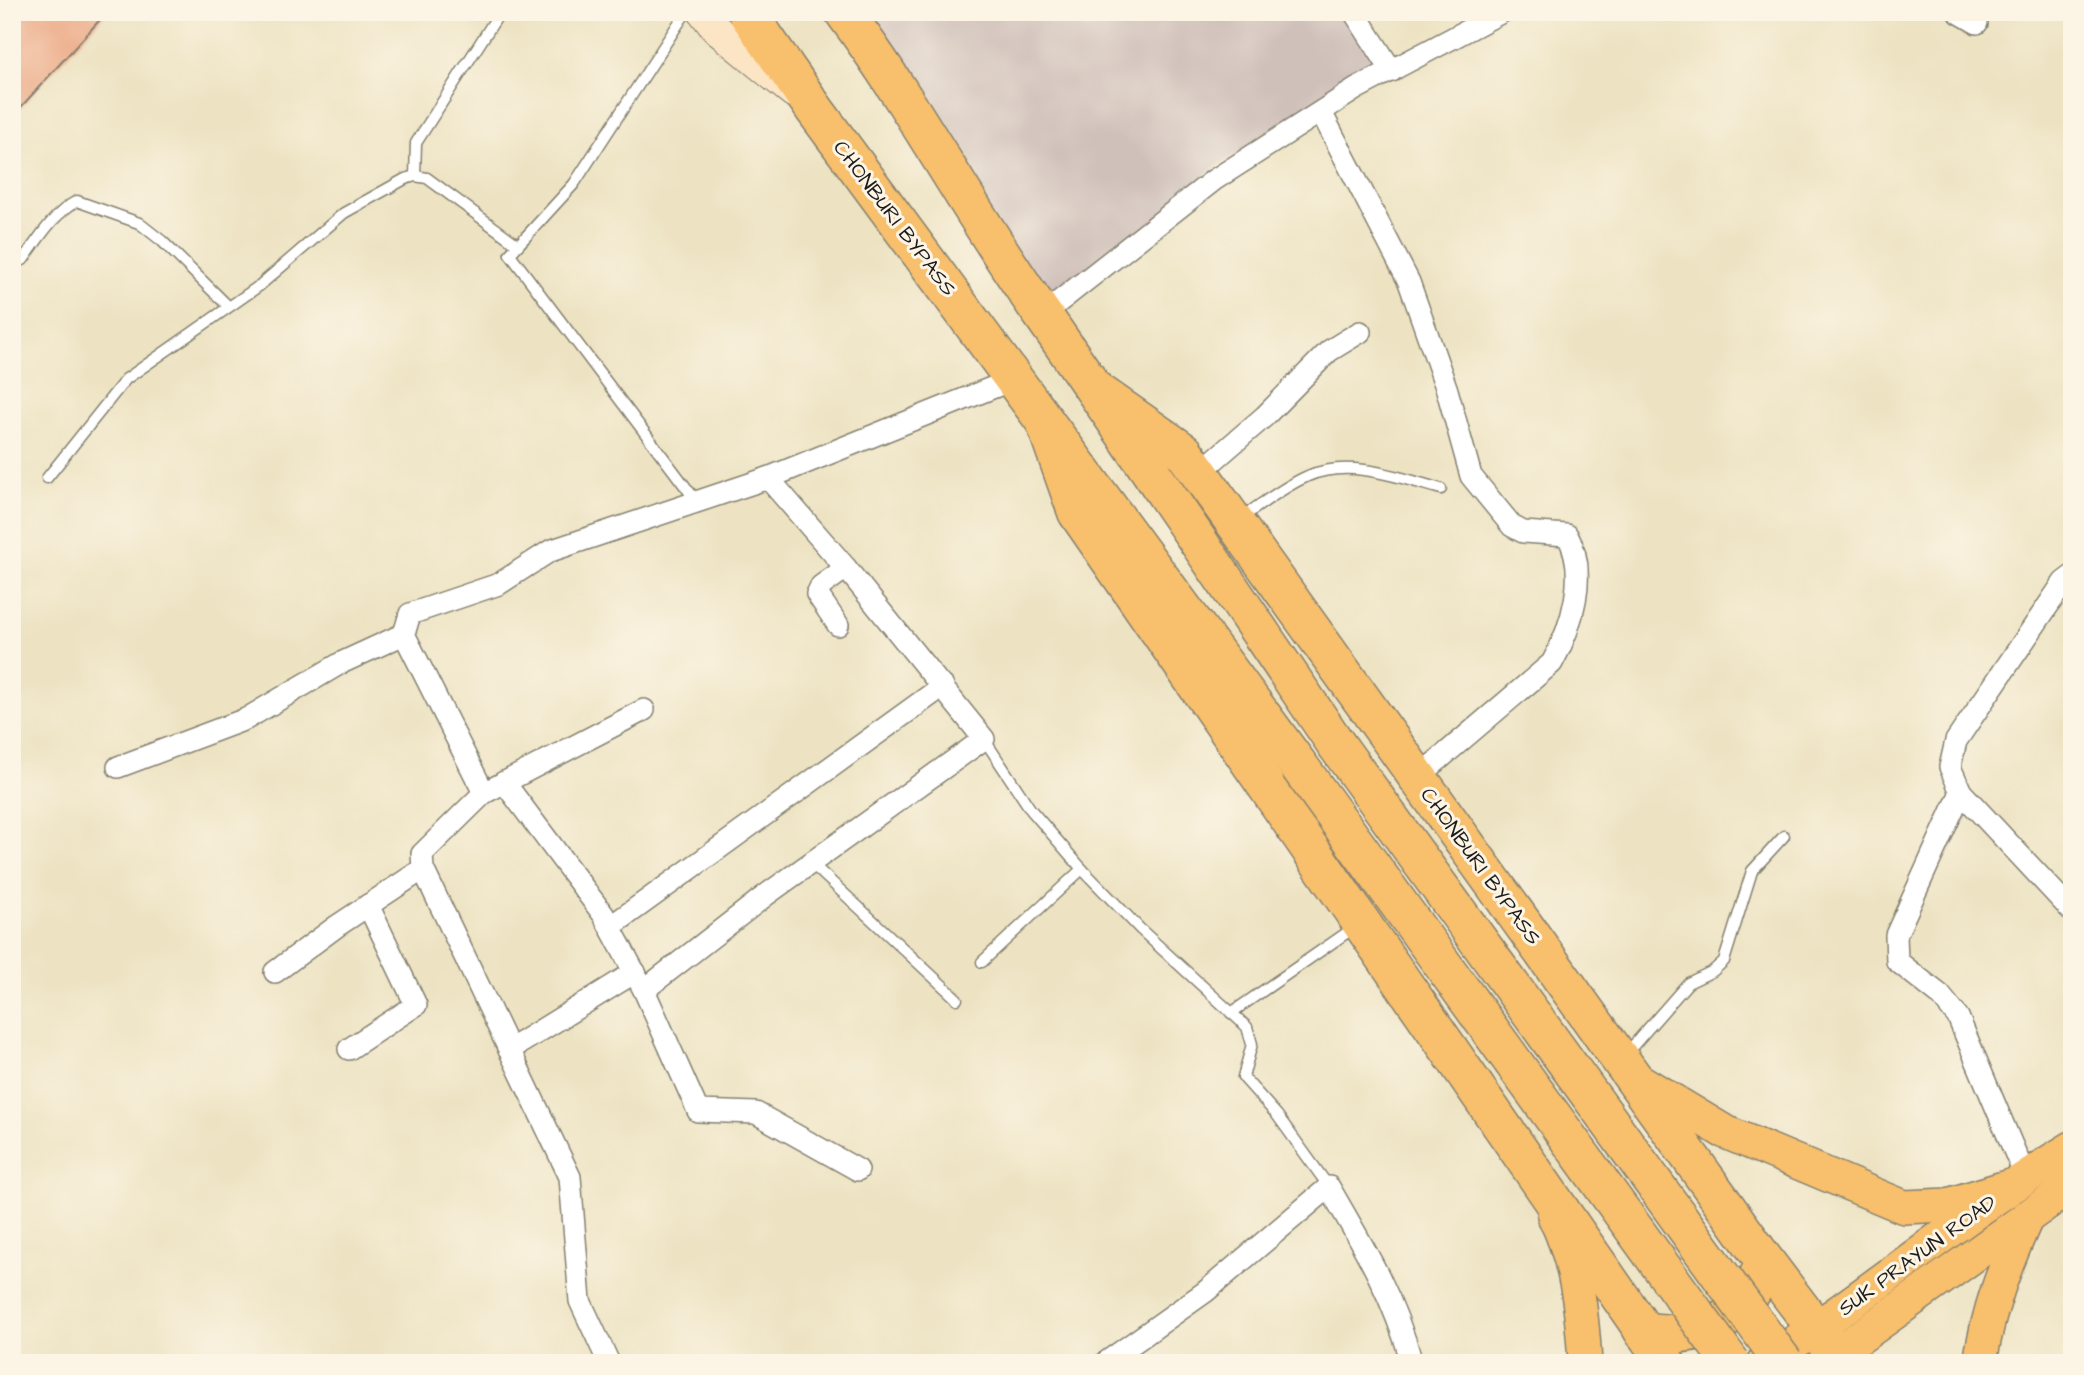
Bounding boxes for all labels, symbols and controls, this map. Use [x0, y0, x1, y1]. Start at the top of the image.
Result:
street label: CHONBURI BYPASS [826, 134, 963, 302]
street label: CHONBURI BYPASS [1414, 782, 1548, 951]
street label: SUK PRAYUN ROAD [1832, 1188, 2003, 1323]

